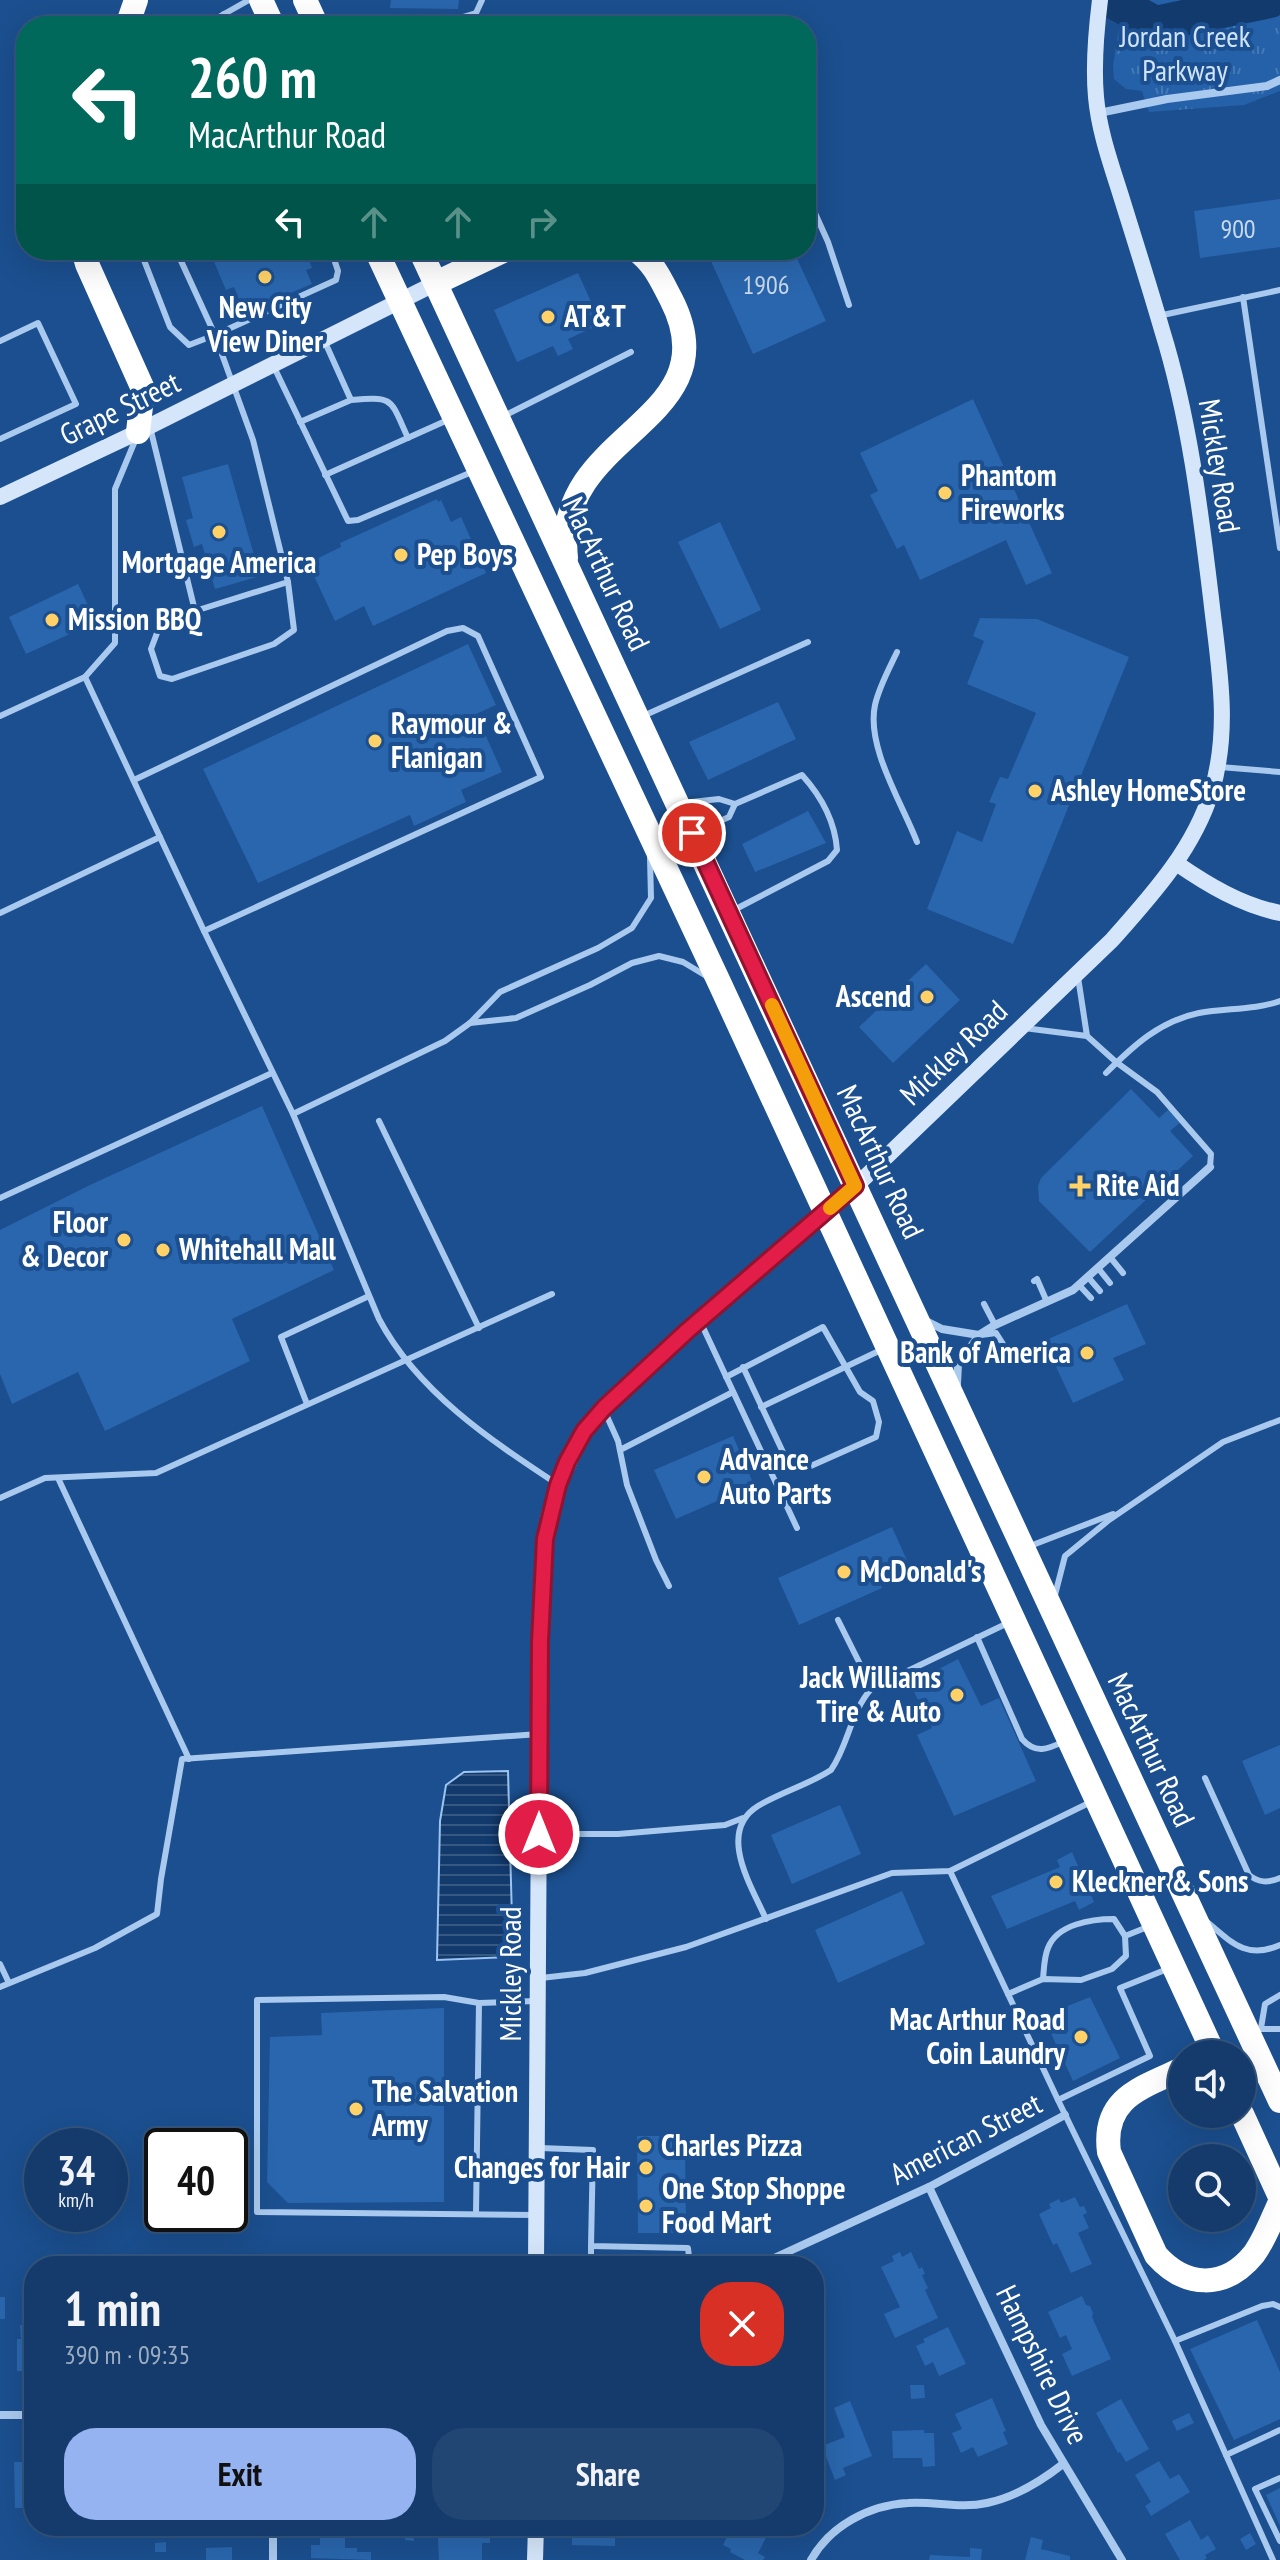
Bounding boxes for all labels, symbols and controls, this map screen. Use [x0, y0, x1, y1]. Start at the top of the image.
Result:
park label: Jordan Creek Parkway [1119, 16, 1251, 89]
text: 260 m [188, 41, 317, 113]
icon: left [56, 48, 160, 152]
text: MacArthur Road [188, 111, 386, 158]
icon: left [268, 200, 312, 244]
icon: ahead [352, 200, 396, 244]
icon: ahead [436, 200, 480, 244]
icon: right [520, 200, 564, 244]
house number: 900 [1220, 212, 1256, 245]
marker: New City View Diner [256, 268, 274, 286]
house number: 1906 [743, 268, 789, 301]
place label: New City View Diner [206, 287, 323, 360]
place label: AT&T [563, 296, 626, 335]
marker: AT&T [539, 308, 557, 326]
street label: Grape Street [53, 362, 186, 453]
street label: Mickley Road [1191, 396, 1250, 535]
place label: Phantom Fireworks [961, 455, 1065, 528]
marker: Phantom Fireworks [936, 484, 954, 502]
street label: MacArthur Road [555, 490, 660, 656]
marker: Mortgage America [210, 523, 228, 541]
place label: Pep Boys [417, 534, 513, 573]
place label: Mortgage America [122, 542, 316, 581]
marker: Pep Boys [392, 546, 410, 564]
place label: Mission BBQ [68, 599, 203, 638]
marker: Mission BBQ [43, 611, 61, 629]
place label: Raymour & Flanigan [391, 703, 512, 776]
marker: Raymour & Flanigan [366, 732, 384, 750]
place label: Ashley HomeStore [1050, 770, 1246, 809]
marker: Ashley HomeStore [1026, 782, 1044, 800]
pin [658, 799, 726, 867]
icon: arrive [670, 811, 714, 855]
place label: Ascend [835, 976, 911, 1015]
marker: Ascend [918, 988, 936, 1006]
street label: Mickley Road [891, 991, 1015, 1113]
street label: MacArthur Road [829, 1078, 934, 1244]
place label: Rite Aid [1096, 1165, 1180, 1204]
marker: Rite Aid [1071, 1177, 1089, 1195]
place label: Floor & Decor [21, 1202, 108, 1275]
place label: Whitehall Mall [178, 1229, 336, 1268]
marker: Floor & Decor [115, 1231, 133, 1249]
marker: Whitehall Mall [154, 1241, 172, 1259]
place label: Bank of America [900, 1332, 1071, 1371]
marker: Bank of America [1078, 1344, 1096, 1362]
place label: Advance Auto Parts [719, 1439, 831, 1512]
marker: Advance Auto Parts [695, 1468, 713, 1486]
place label: McDonald's [860, 1551, 981, 1590]
marker: McDonald's [835, 1563, 853, 1581]
place label: Jack Williams Tire & Auto [799, 1657, 941, 1730]
street label: MacArthur Road [1100, 1666, 1205, 1832]
marker: Jack Williams Tire & Auto [948, 1686, 966, 1704]
position arrow [497, 1792, 581, 1876]
place label: Kleckner & Sons [1072, 1861, 1249, 1900]
marker: Kleckner & Sons [1047, 1873, 1065, 1891]
street label: Mickley Road [490, 1907, 529, 2041]
place label: Mac Arthur Road Coin Laundry [890, 1999, 1066, 2072]
marker: Mac Arthur Road Coin Laundry [1072, 2028, 1090, 2046]
map controls [1168, 2040, 1256, 2232]
button: sound [1168, 2040, 1256, 2128]
place label: The Salvation Army [371, 2071, 518, 2144]
street label: American Street [883, 2082, 1048, 2193]
marker: The Salvation Army [347, 2100, 365, 2118]
place label: Charles Pizza [661, 2125, 802, 2164]
speed limit sign: 40 [144, 2128, 248, 2232]
marker: Charles Pizza [636, 2137, 654, 2155]
text: 34 [57, 2144, 95, 2196]
button: search [1168, 2144, 1256, 2232]
place label: Changes for Hair [454, 2147, 630, 2186]
marker: Changes for Hair [637, 2159, 655, 2177]
place label: One Stop Shoppe Food Mart [662, 2168, 846, 2241]
text: km/h [58, 2187, 94, 2213]
marker: One Stop Shoppe Food Mart [637, 2197, 655, 2215]
text: 1 min [64, 2277, 161, 2339]
street label: Hampshire Drive [988, 2278, 1099, 2450]
button: close [700, 2282, 784, 2366]
text: 390 m · 09:35 [64, 2338, 190, 2371]
button: Exit [64, 2428, 416, 2520]
button: Share [432, 2428, 784, 2520]

